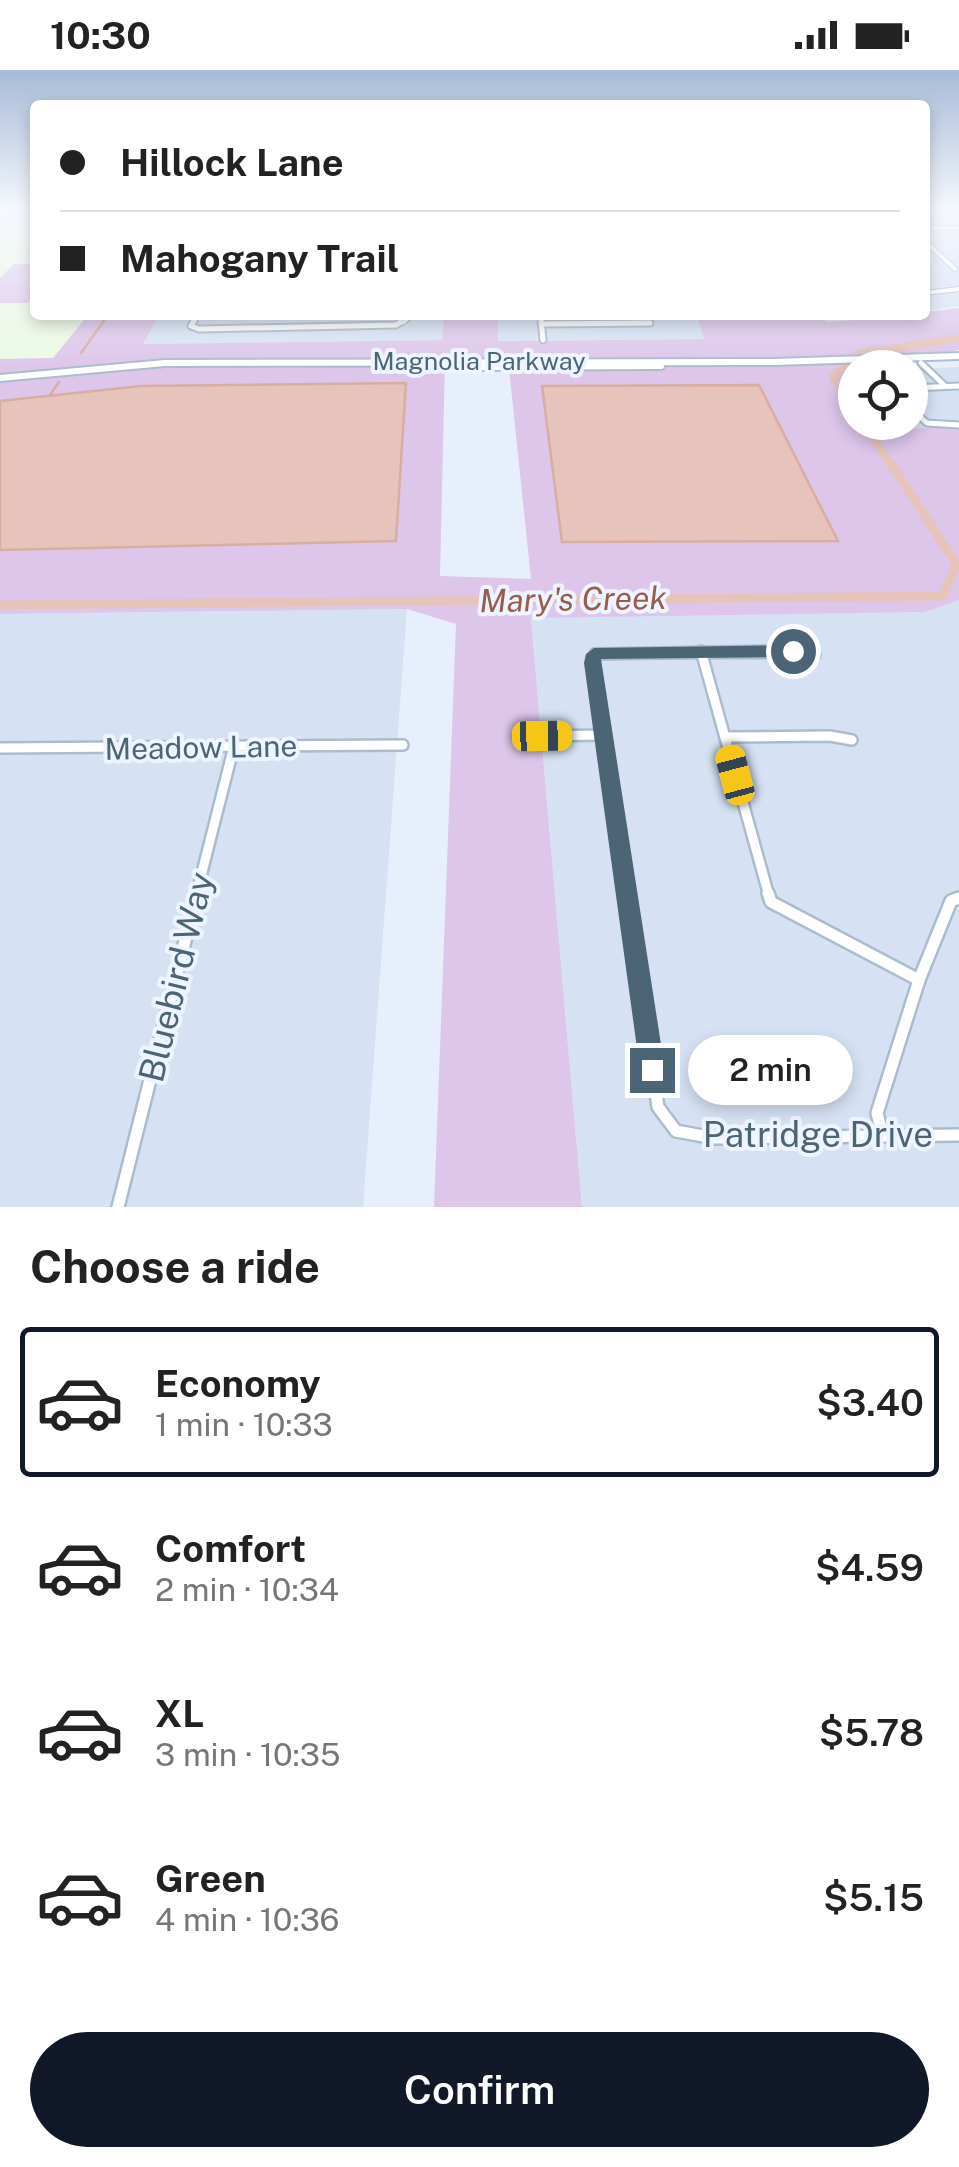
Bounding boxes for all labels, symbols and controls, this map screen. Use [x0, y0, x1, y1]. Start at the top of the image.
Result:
text: 10:30 [50, 13, 151, 58]
text: Hillock Lane [120, 140, 344, 185]
text: Mahogany Trail [120, 236, 399, 281]
street label: Magnolia Parkway [372, 346, 586, 376]
map controls [838, 350, 928, 440]
button: locate [838, 350, 928, 440]
water label: Mary's Creek [479, 579, 668, 619]
route start [771, 629, 816, 674]
car [512, 720, 572, 752]
street label: Meadow Lane [104, 727, 298, 767]
car [713, 742, 757, 808]
street label: Bluebird Way [130, 868, 222, 1086]
callout: 2 min [687, 1035, 852, 1105]
route end [630, 1048, 675, 1093]
text: 2 min [729, 1051, 812, 1088]
street label: Patridge Drive [703, 1114, 933, 1155]
text: Choose a ride [30, 1240, 320, 1293]
icon: car [35, 1357, 125, 1447]
text: Economy [155, 1361, 321, 1406]
text: $3.40 [816, 1380, 924, 1425]
text: 1 min · 10:33 [155, 1406, 333, 1443]
icon: car [35, 1522, 125, 1612]
text: Comfort [155, 1526, 306, 1571]
text: $4.59 [815, 1545, 924, 1590]
text: 2 min · 10:34 [155, 1571, 339, 1608]
icon: car [35, 1687, 125, 1777]
text: XL [155, 1691, 204, 1736]
text: $5.78 [819, 1710, 924, 1755]
text: 3 min · 10:35 [155, 1736, 340, 1773]
icon: car [35, 1852, 125, 1942]
text: Green [155, 1856, 266, 1901]
text: $5.15 [823, 1875, 924, 1920]
text: 4 min · 10:36 [155, 1901, 340, 1938]
button: Confirm [30, 2032, 929, 2147]

